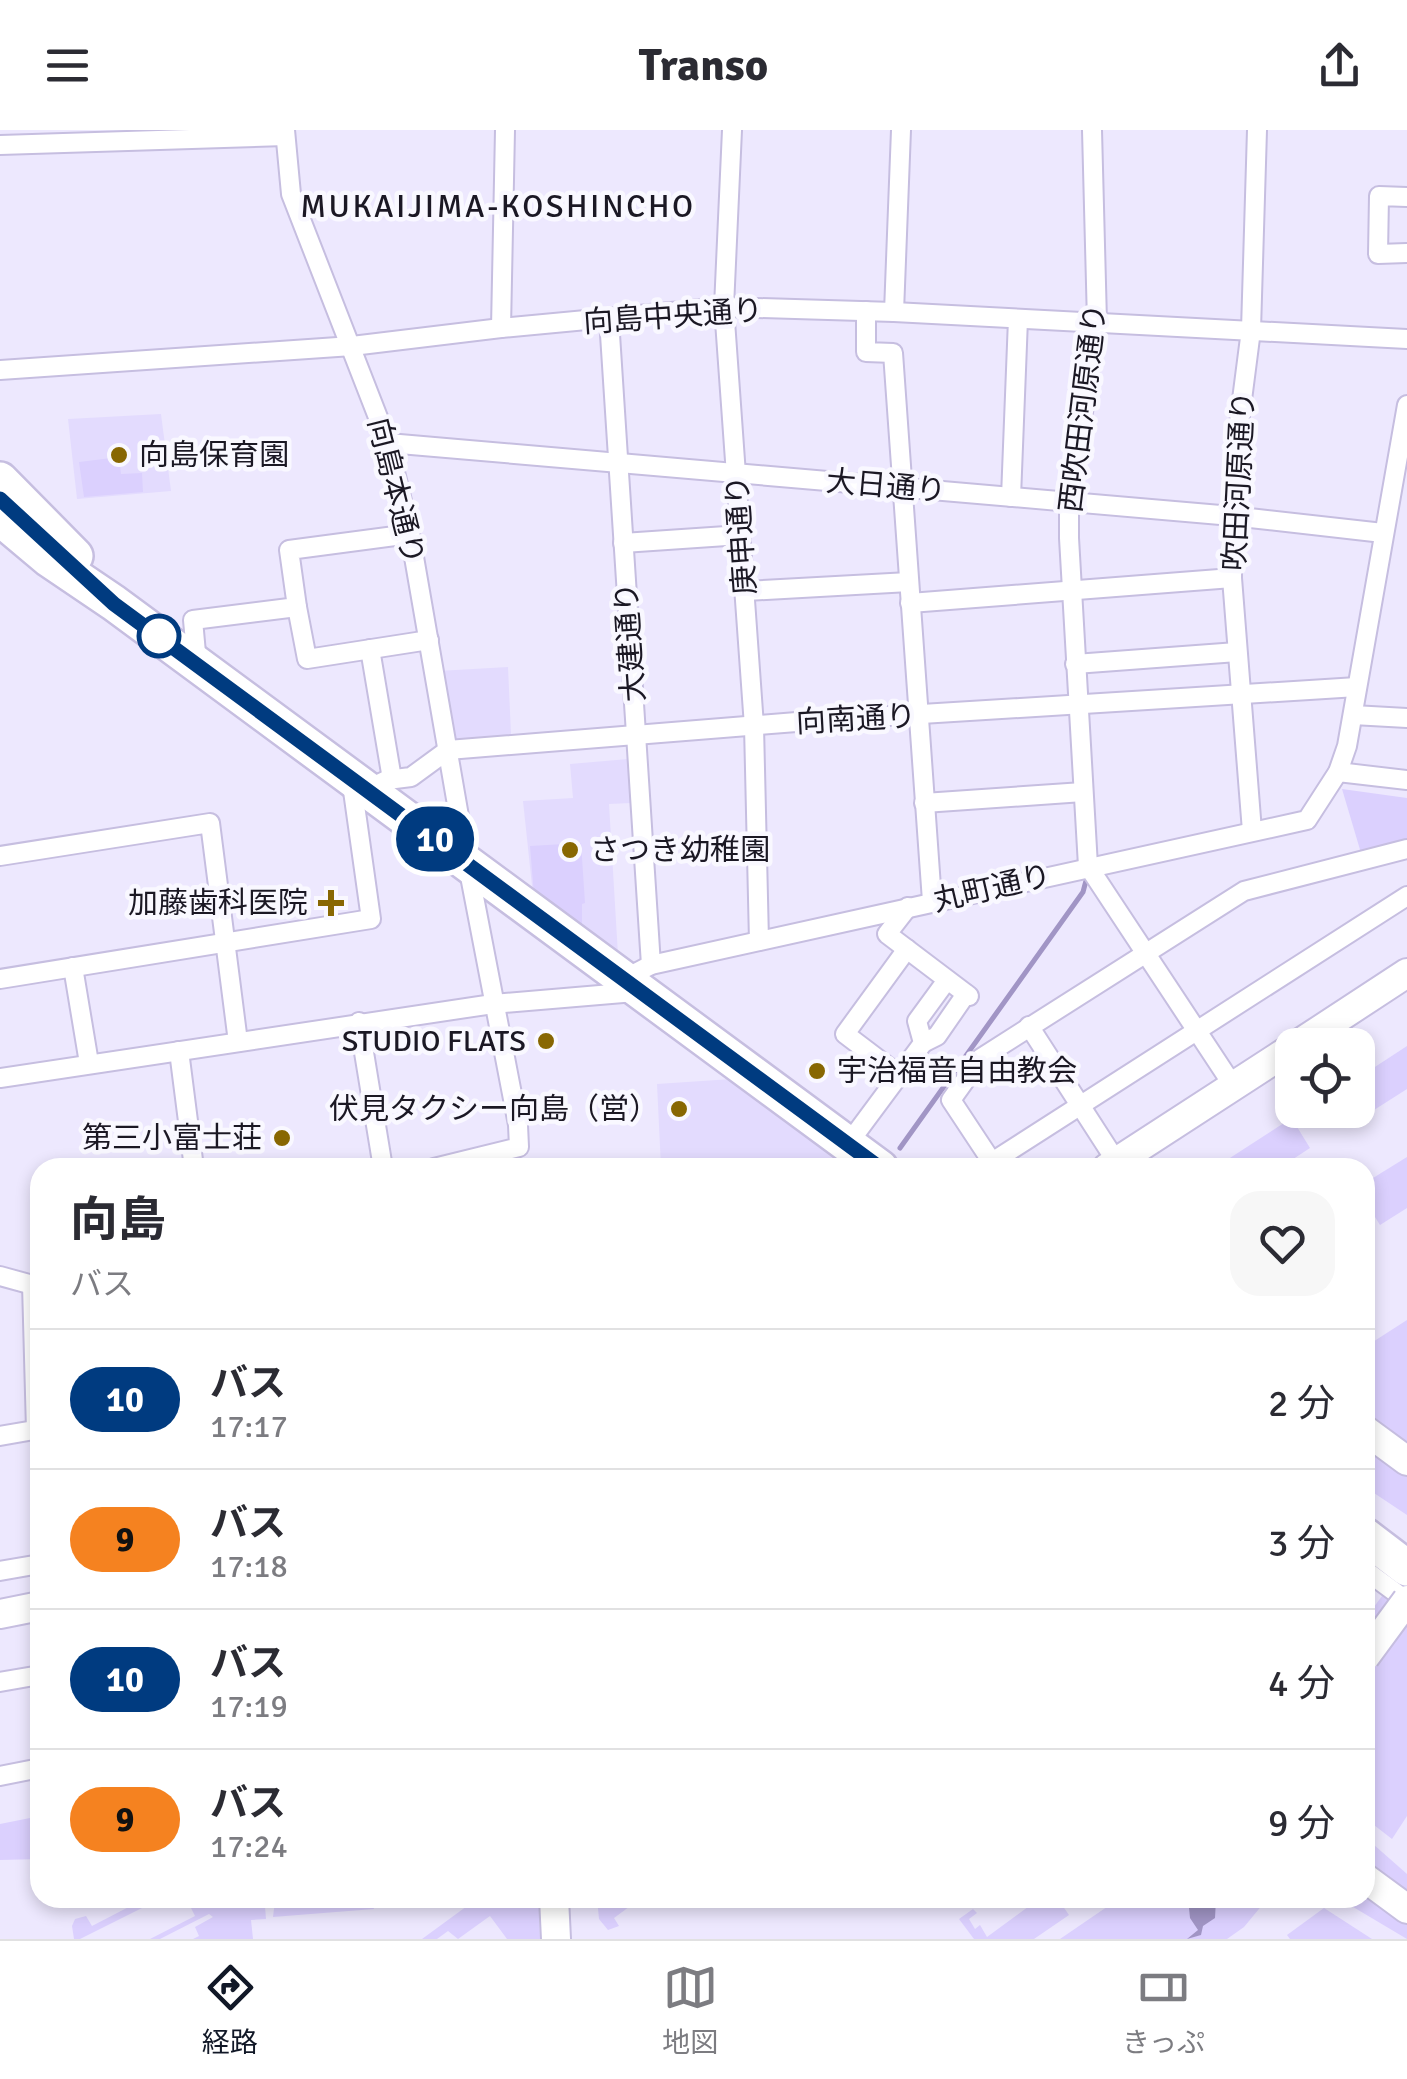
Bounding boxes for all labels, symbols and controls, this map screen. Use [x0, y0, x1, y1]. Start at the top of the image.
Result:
icon: menu [40, 38, 95, 93]
text: Transo [639, 38, 768, 93]
icon: share [1312, 38, 1367, 93]
district label: MUKAIJIMA-KOSHINCHO [300, 187, 696, 226]
street label: 向島中央通り [582, 292, 764, 341]
street label: 西吹田河原通り [1052, 302, 1115, 515]
street label: 吹田河原通り [1216, 390, 1263, 572]
street label: 向島本通り [359, 414, 432, 568]
place label: 向島保育園 [139, 437, 289, 474]
marker: 向島保育園 [108, 444, 130, 466]
street label: 大日通り [825, 463, 947, 510]
street label: 庚申通り [719, 474, 764, 596]
street label: 大建通り [608, 581, 653, 703]
unlabelled marker [138, 615, 180, 657]
street label: 向南通り [795, 698, 917, 741]
line badge: 10 [390, 806, 480, 872]
text: 10 [416, 818, 454, 861]
place label: さつき幼稚園 [590, 832, 770, 869]
marker: さつき幼稚園 [559, 839, 581, 861]
street label: 丸町通り [929, 857, 1055, 920]
place label: 加藤歯科医院 [128, 885, 308, 922]
marker: 加藤歯科医院 [318, 890, 344, 916]
place label: STUDIO FLATS [342, 1023, 526, 1060]
map controls [1275, 1028, 1375, 1128]
button: locate [1275, 1028, 1375, 1128]
marker: STUDIO FLATS [535, 1030, 557, 1052]
place label: 宇治福音自由教会 [837, 1053, 1077, 1090]
marker: 宇治福音自由教会 [806, 1060, 828, 1082]
place label: 伏見タクシー向島（営） [329, 1091, 659, 1128]
marker: 伏見タクシー向島（営） [668, 1098, 690, 1120]
place label: 第三小富士荘 [82, 1120, 262, 1157]
marker: 第三小富士荘 [271, 1127, 293, 1149]
text: 向島 [70, 1191, 166, 1250]
button: heart [1230, 1191, 1335, 1296]
text: バス [70, 1265, 134, 1304]
text: バス [210, 1360, 286, 1407]
text: 10 [106, 1378, 144, 1421]
text: 2 分 [1268, 1380, 1335, 1427]
text: 17:17 [210, 1407, 288, 1446]
text: バス [210, 1500, 286, 1547]
text: 9 [116, 1518, 134, 1561]
text: 3 分 [1268, 1520, 1335, 1567]
text: 17:18 [210, 1547, 288, 1586]
text: バス [210, 1640, 286, 1687]
text: 10 [106, 1658, 144, 1701]
text: 4 分 [1268, 1660, 1335, 1707]
text: 17:19 [210, 1687, 288, 1726]
text: バス [210, 1780, 286, 1827]
text: 9 [116, 1798, 134, 1841]
text: 9 分 [1268, 1800, 1335, 1847]
text: 17:24 [210, 1827, 288, 1866]
tab: 経路 [202, 1960, 258, 2060]
tab: 地図 [662, 1960, 718, 2060]
tab: きっぷ [1122, 1960, 1205, 2060]

